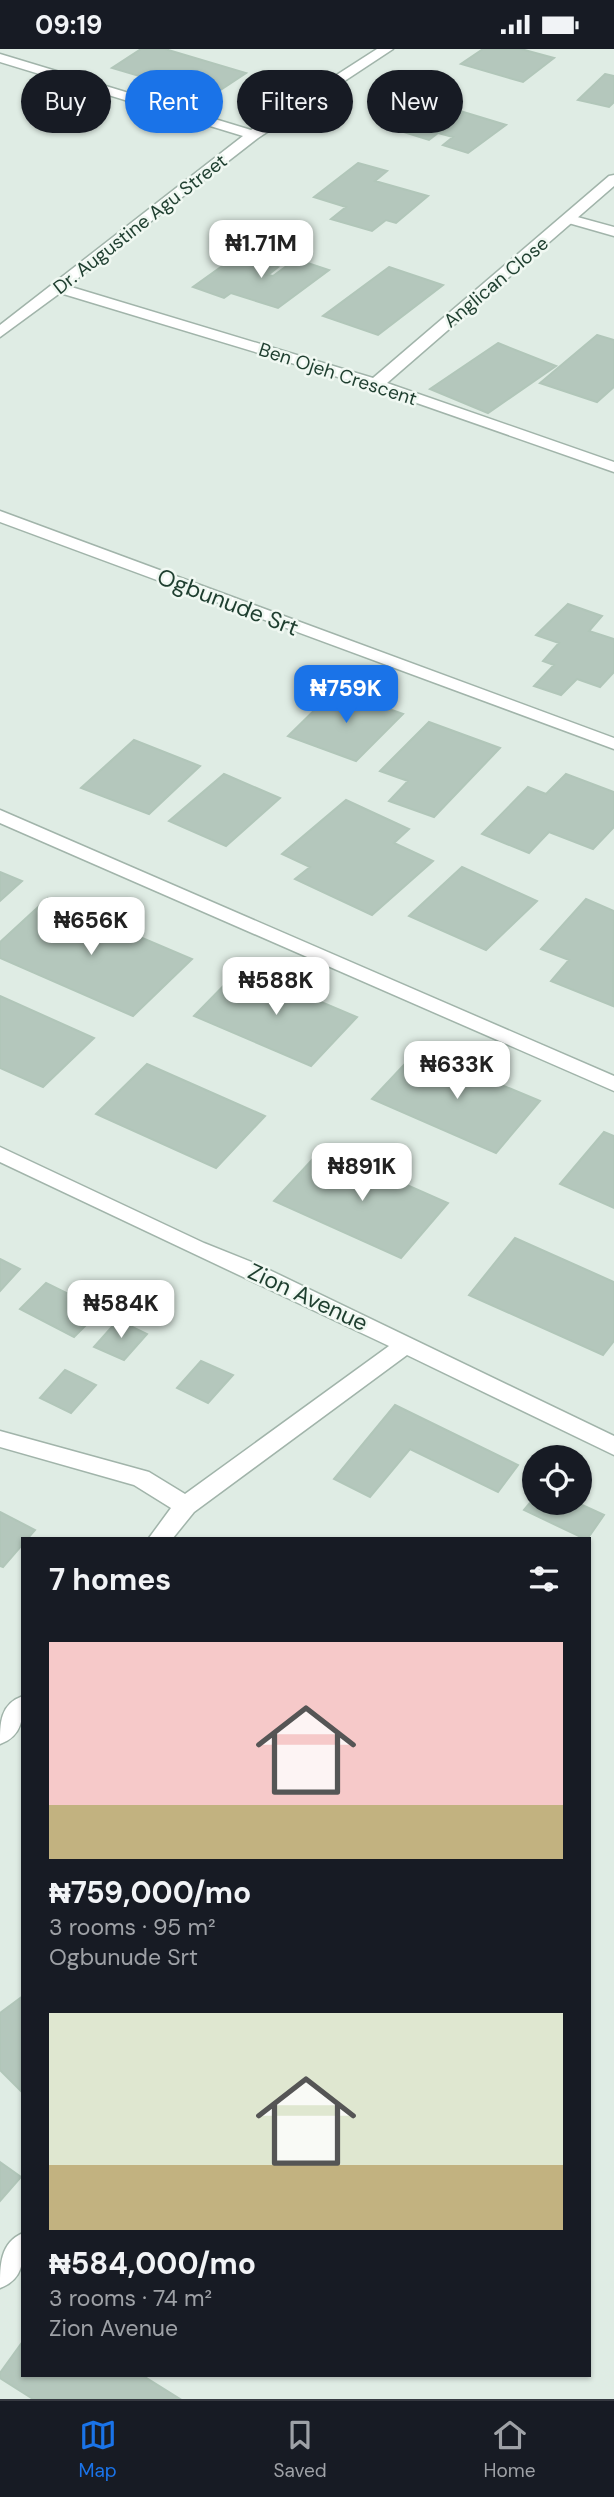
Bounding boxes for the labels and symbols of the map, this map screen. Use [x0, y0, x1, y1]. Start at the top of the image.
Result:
street label: Dr. Augustine Agu Street [48, 148, 232, 300]
pin: ₦1.71M [204, 221, 318, 280]
street label: Anglican Close [438, 231, 554, 333]
street label: Ben Ojeh Crescent [256, 337, 420, 411]
street label: Ogbunude Srt [153, 561, 303, 643]
pin: ₦759K [297, 665, 395, 725]
pin: ₦656K [42, 897, 140, 957]
pin: ₦588K [227, 957, 325, 1017]
pin: ₦633K [408, 1041, 506, 1101]
pin: ₦891K [313, 1143, 411, 1203]
street label: Zion Avenue [243, 1256, 373, 1338]
pin: ₦584K [72, 1281, 170, 1340]

